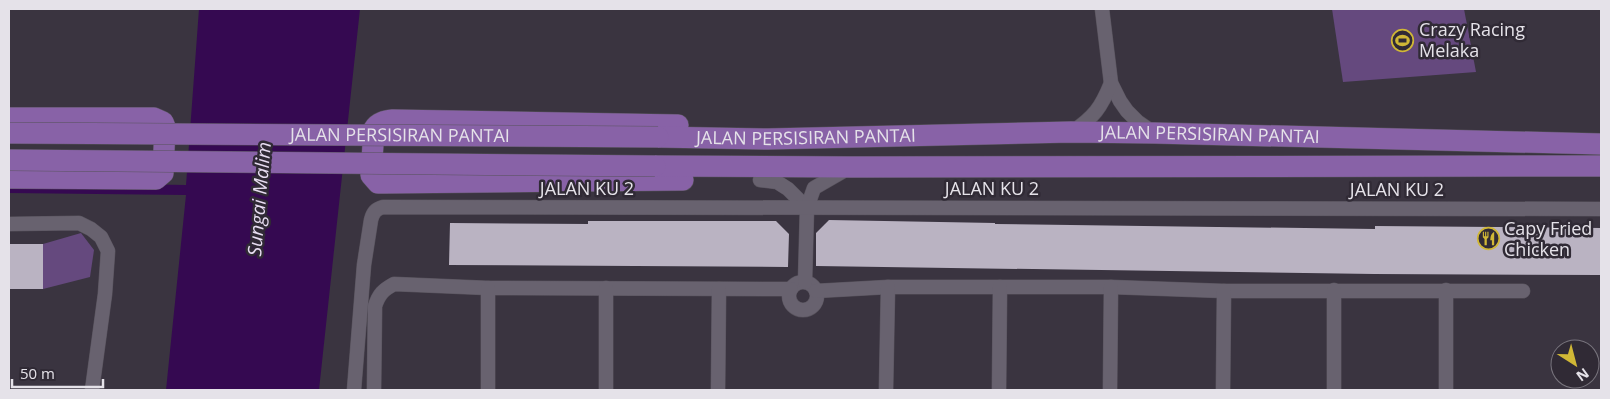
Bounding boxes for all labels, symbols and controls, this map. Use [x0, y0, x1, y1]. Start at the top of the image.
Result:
place label: Crazy Racing Melaka [1419, 17, 1525, 62]
sports icon: Crazy Racing Melaka [1391, 28, 1415, 52]
street label: JALAN PERSISIRAN PANTAI [1098, 119, 1320, 148]
street label: JALAN PERSISIRAN PANTAI [288, 122, 510, 147]
street label: JALAN PERSISIRAN PANTAI [694, 123, 916, 150]
water label: Sungai Malim [241, 141, 277, 257]
street label: JALAN KU 2 [538, 176, 634, 200]
street label: JALAN KU 2 [943, 176, 1039, 200]
street label: JALAN KU 2 [1348, 177, 1444, 201]
place label: Capy Fried Chicken [1504, 216, 1592, 261]
restaurant icon: Capy Fried Chicken [1476, 227, 1500, 251]
north arrow [1550, 339, 1600, 389]
scale bar [12, 356, 104, 388]
text: 50 m [20, 363, 55, 383]
text: N [1573, 364, 1593, 386]

